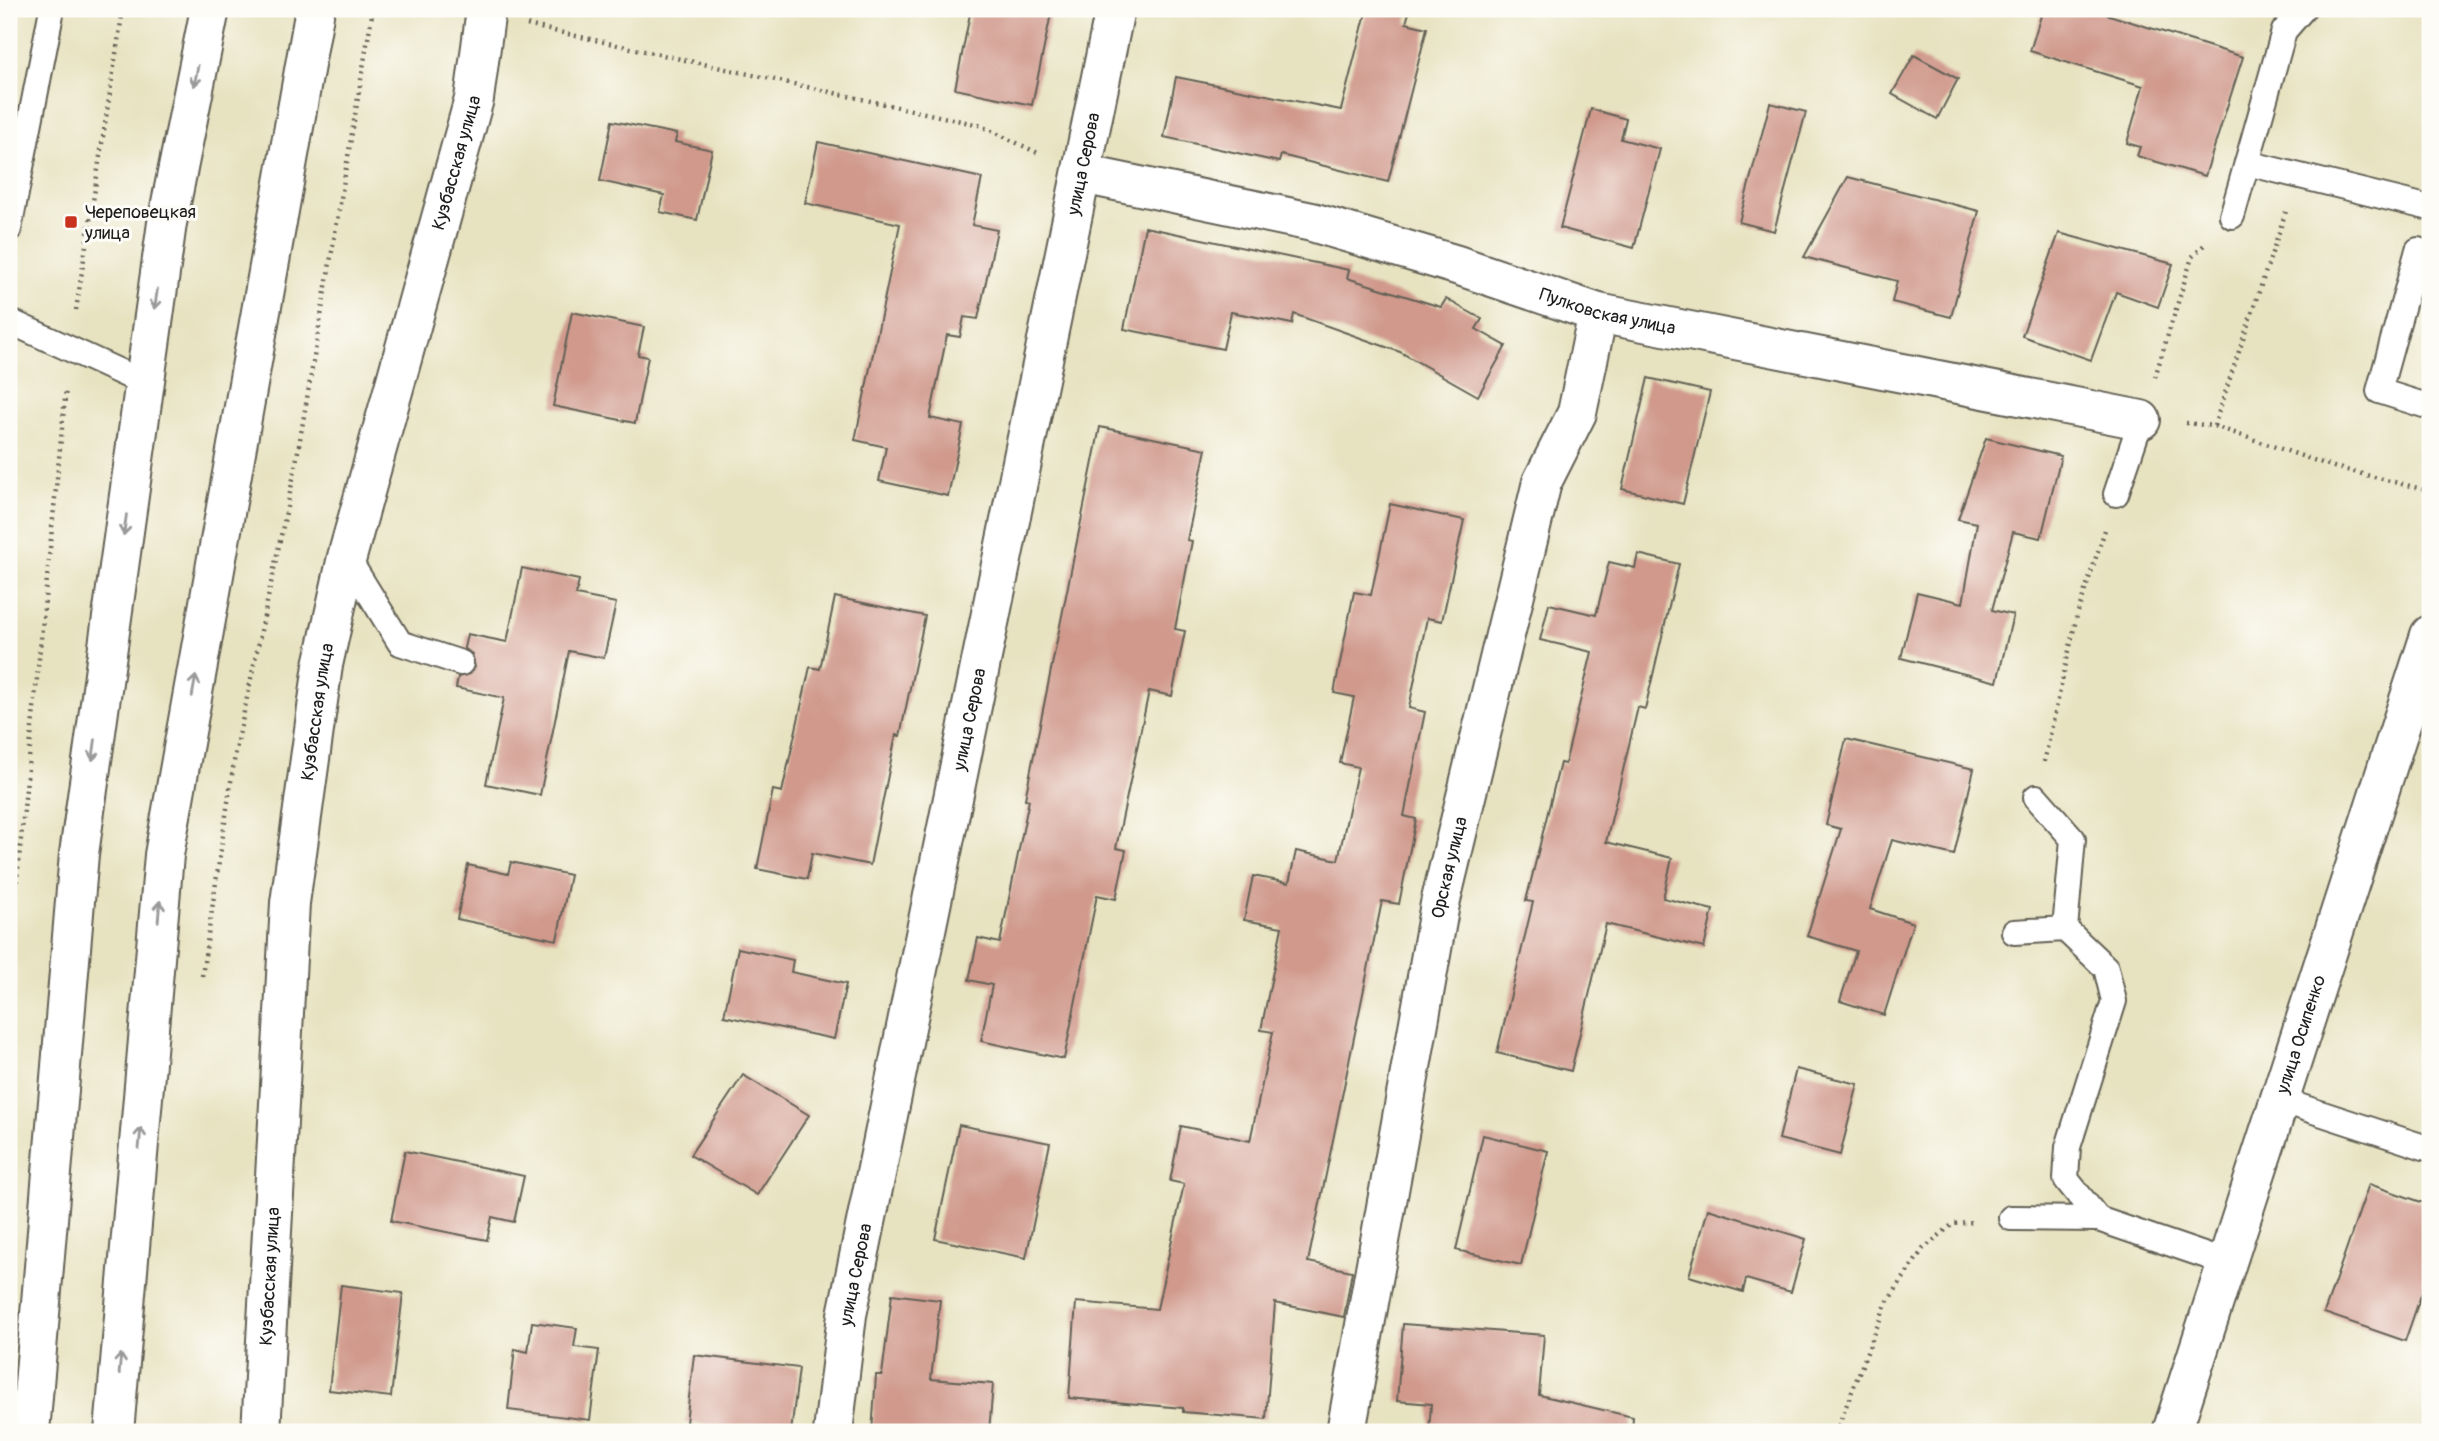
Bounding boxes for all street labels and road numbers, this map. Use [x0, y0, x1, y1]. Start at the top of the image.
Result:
street label: Кузбасская улица [427, 93, 486, 232]
street label: улица Серова [1061, 111, 1105, 218]
street label: Пулковская улица [1536, 282, 1678, 340]
street label: Кузбасская улица [296, 641, 339, 782]
street label: улица Серова [947, 666, 991, 774]
street label: Орская улица [1426, 814, 1472, 920]
street label: улица Осипенко [2270, 972, 2331, 1097]
street label: Кузбасская улица [254, 1206, 285, 1346]
street label: улица Серова [834, 1221, 877, 1328]

